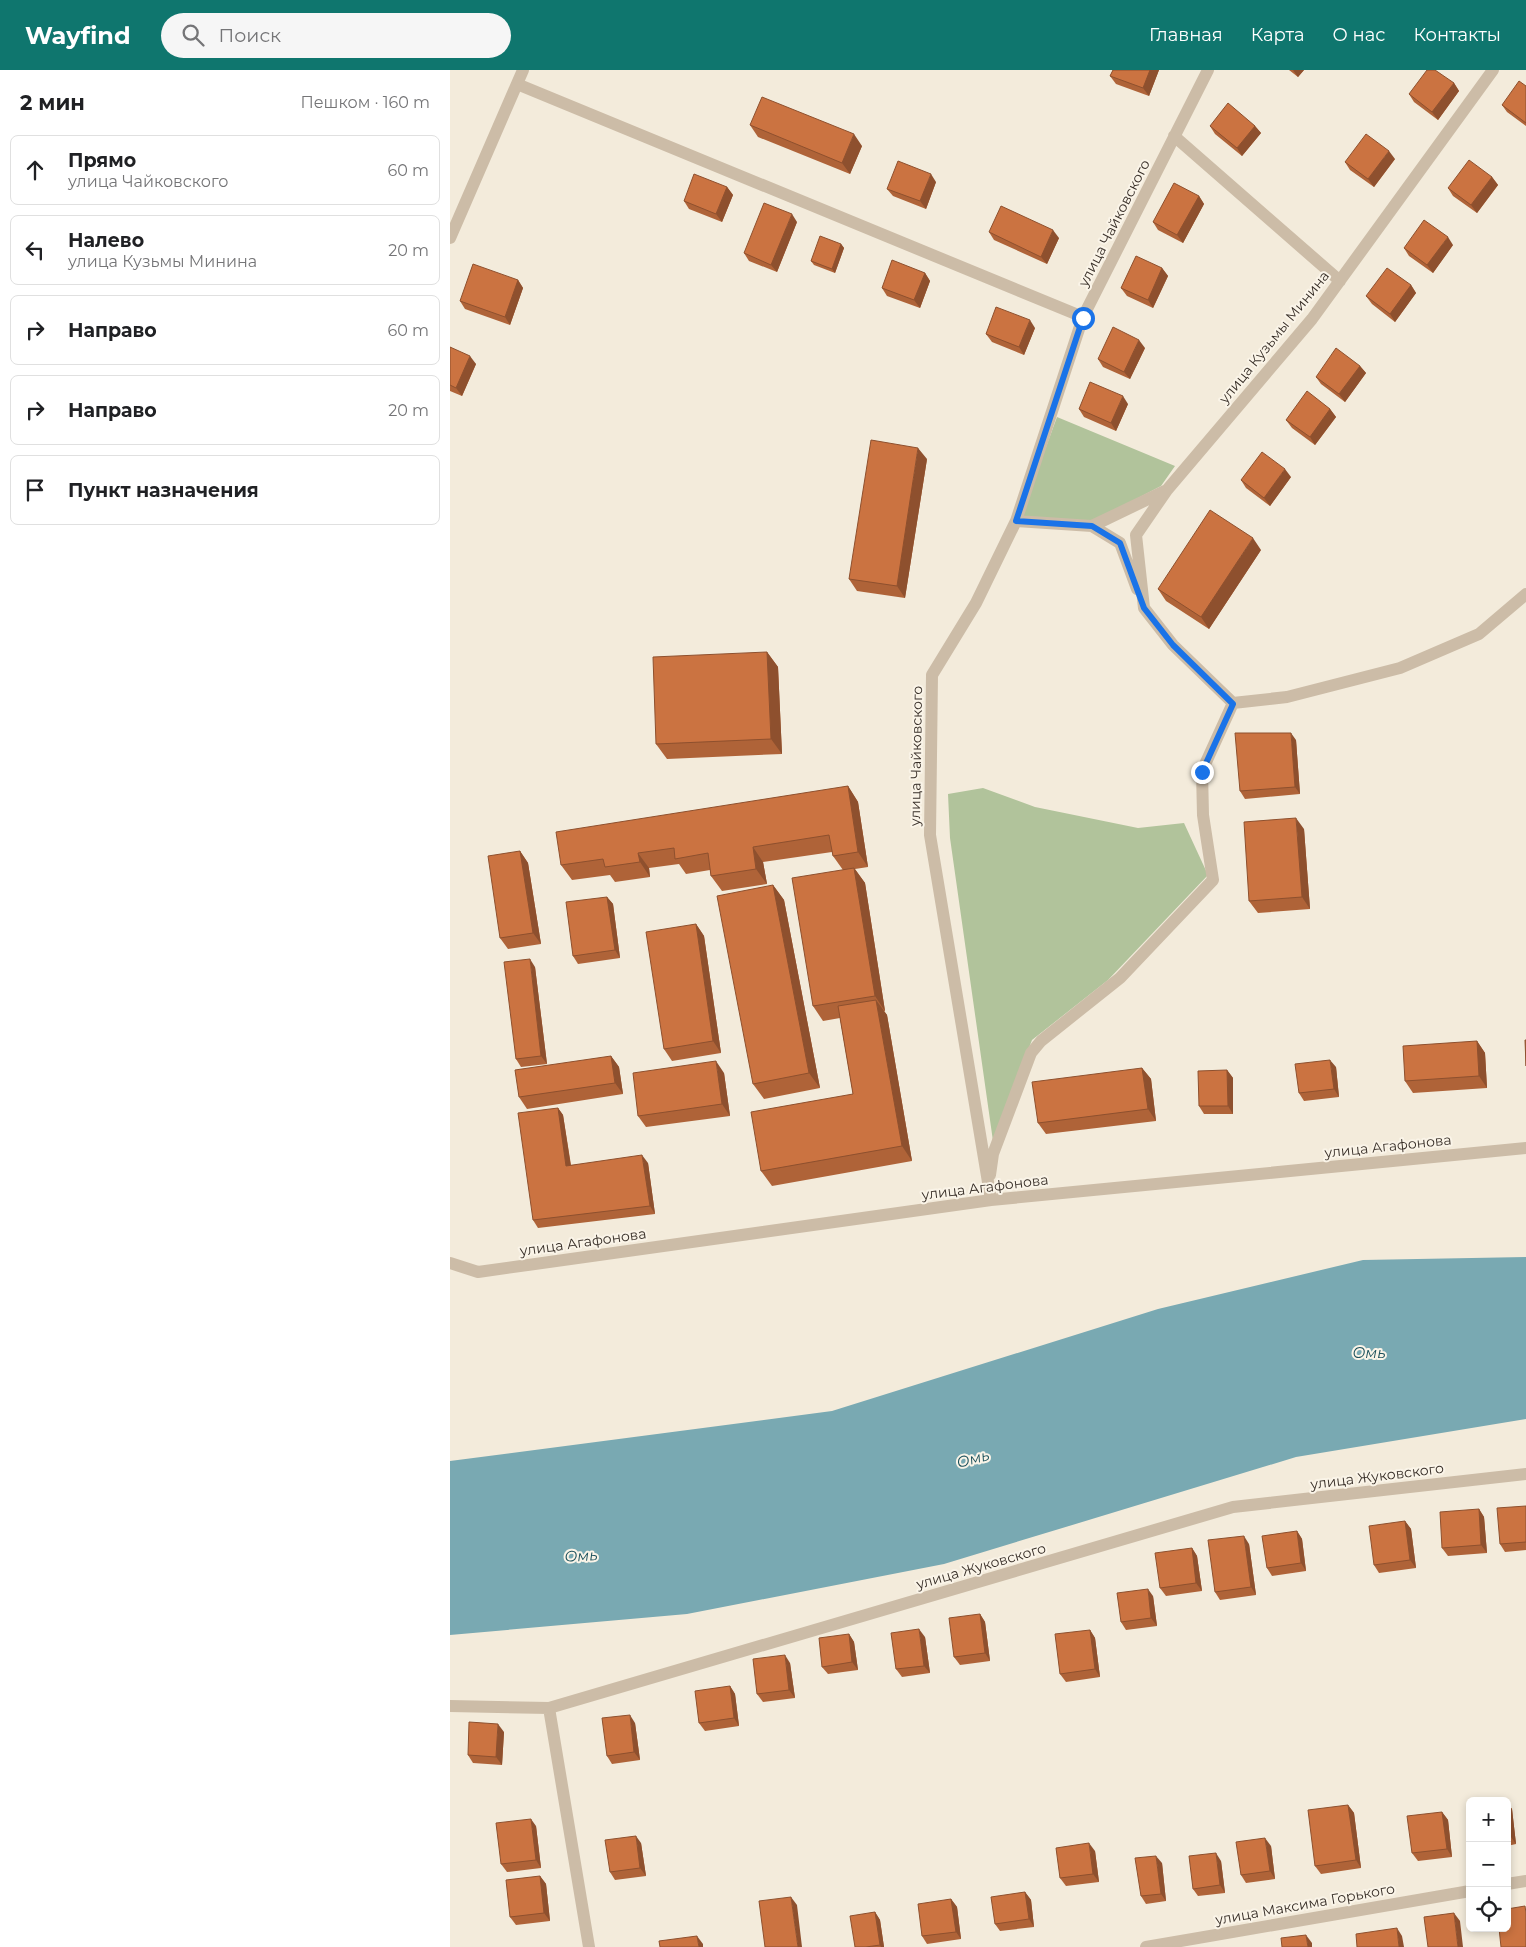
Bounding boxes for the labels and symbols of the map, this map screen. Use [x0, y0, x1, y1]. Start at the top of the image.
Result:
street label: улица Чайковского [1074, 156, 1154, 291]
street label: улица Кузьмы Минина [1214, 267, 1333, 408]
route start [1072, 307, 1095, 330]
street label: улица Чайковского [906, 686, 926, 827]
route end [1191, 761, 1214, 784]
street label: улица Агафонова [1323, 1130, 1452, 1162]
street label: улица Агафонова [920, 1170, 1049, 1204]
street label: улица Агафонова [518, 1224, 647, 1260]
water label: Омь [1352, 1343, 1386, 1362]
water label: Омь [954, 1445, 991, 1472]
street label: улица Жуковского [1308, 1459, 1445, 1493]
street label: улица Жуковского [913, 1539, 1048, 1593]
water label: Омь [564, 1545, 598, 1566]
street label: улица Максима Горького [1213, 1879, 1396, 1929]

